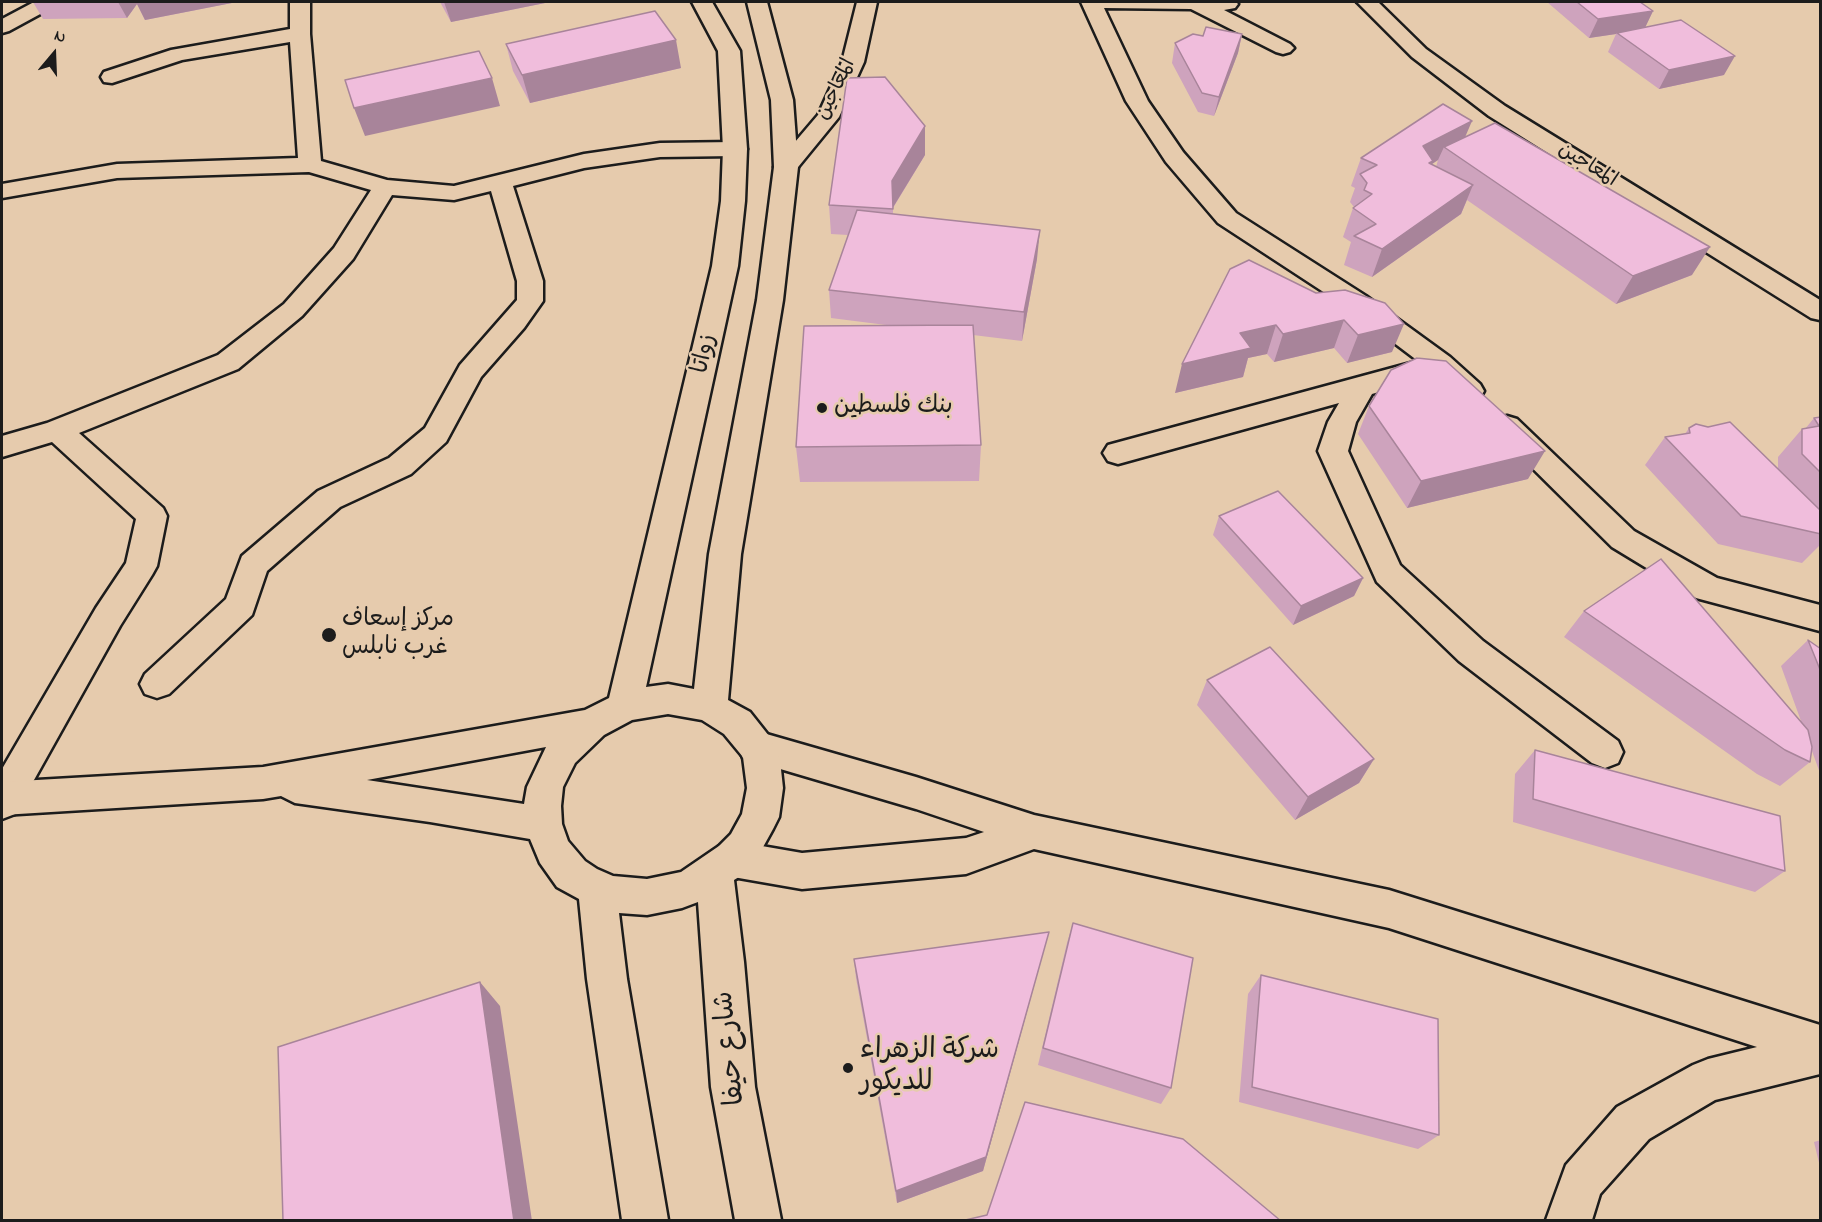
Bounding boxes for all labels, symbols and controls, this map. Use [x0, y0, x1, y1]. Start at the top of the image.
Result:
north arrow [24, 24, 84, 84]
text: N [51, 24, 69, 50]
street label: المعاجين [812, 55, 862, 125]
street label: المعاجين [1553, 139, 1621, 193]
street label: زواتا [688, 332, 724, 376]
place label: بنك فلسطين [834, 394, 953, 422]
marker: بنك فلسطين [815, 401, 829, 415]
place label: مركز إسعاف غرب نابلس [342, 607, 454, 663]
marker: مركز إسعاف غرب نابلس [320, 626, 338, 644]
street label: شارع حيفا [709, 989, 755, 1107]
place label: شركة الزهراء للديكور [860, 1035, 999, 1101]
marker: شركة الزهراء للديكور [841, 1061, 855, 1075]

